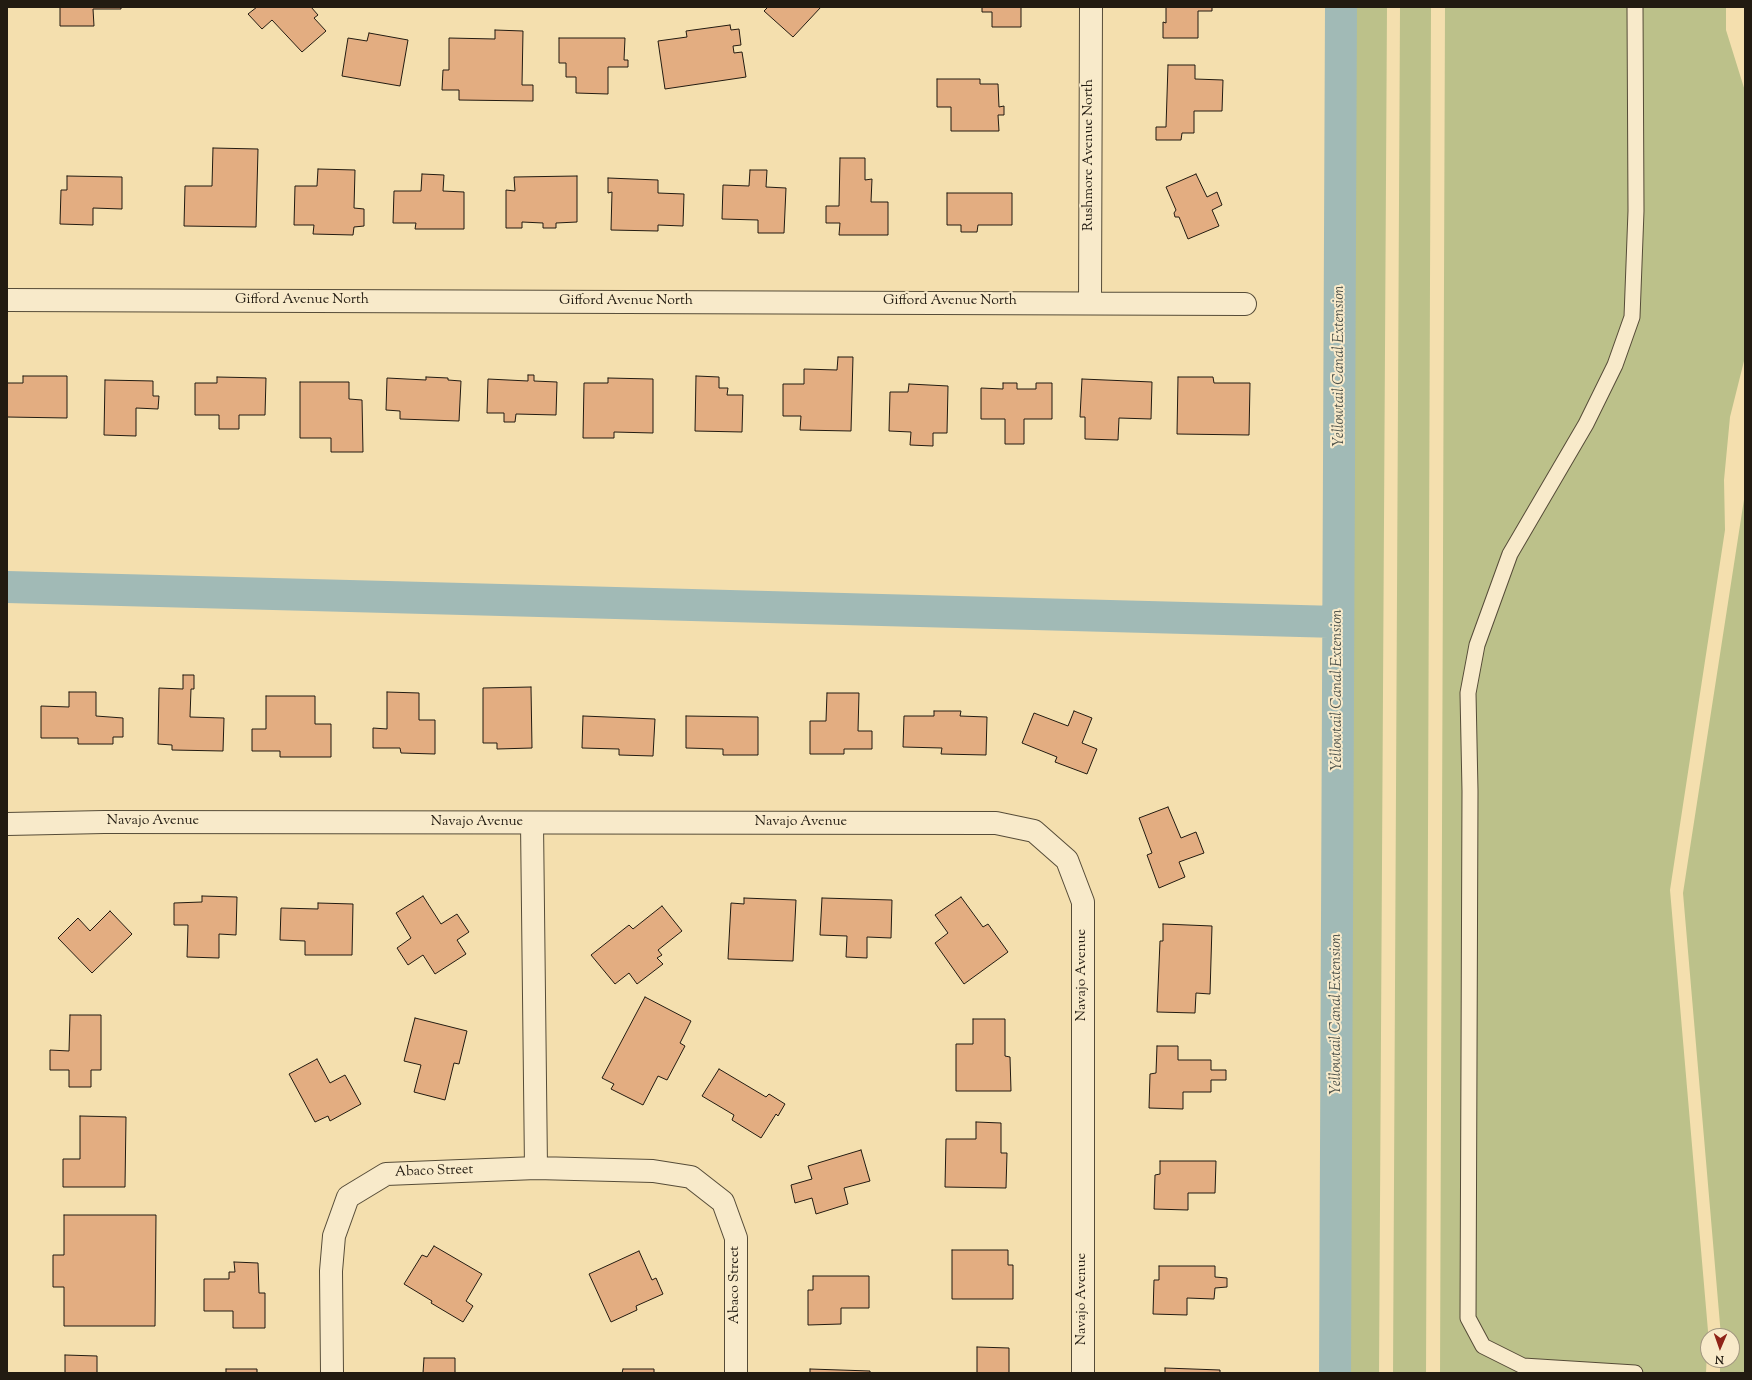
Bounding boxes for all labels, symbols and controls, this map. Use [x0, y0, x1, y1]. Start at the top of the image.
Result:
street label: Rushmore Avenue North [1082, 79, 1098, 231]
water label: Yellowtail Canal Extension [1331, 285, 1349, 447]
street label: Gifford Avenue North [235, 293, 369, 309]
street label: Gifford Avenue North [559, 294, 693, 310]
street label: Gifford Avenue North [883, 294, 1017, 310]
water label: Yellowtail Canal Extension [1329, 609, 1347, 771]
street label: Navajo Avenue [107, 814, 199, 830]
street label: Navajo Avenue [431, 815, 523, 831]
street label: Navajo Avenue [755, 815, 847, 831]
street label: Navajo Avenue [1075, 929, 1091, 1021]
water label: Yellowtail Canal Extension [1328, 933, 1346, 1095]
street label: Abaco Street [395, 1162, 473, 1182]
street label: Abaco Street [728, 1246, 744, 1324]
street label: Navajo Avenue [1075, 1253, 1091, 1345]
north arrow [1700, 1328, 1740, 1368]
text: N [1715, 1351, 1724, 1367]

